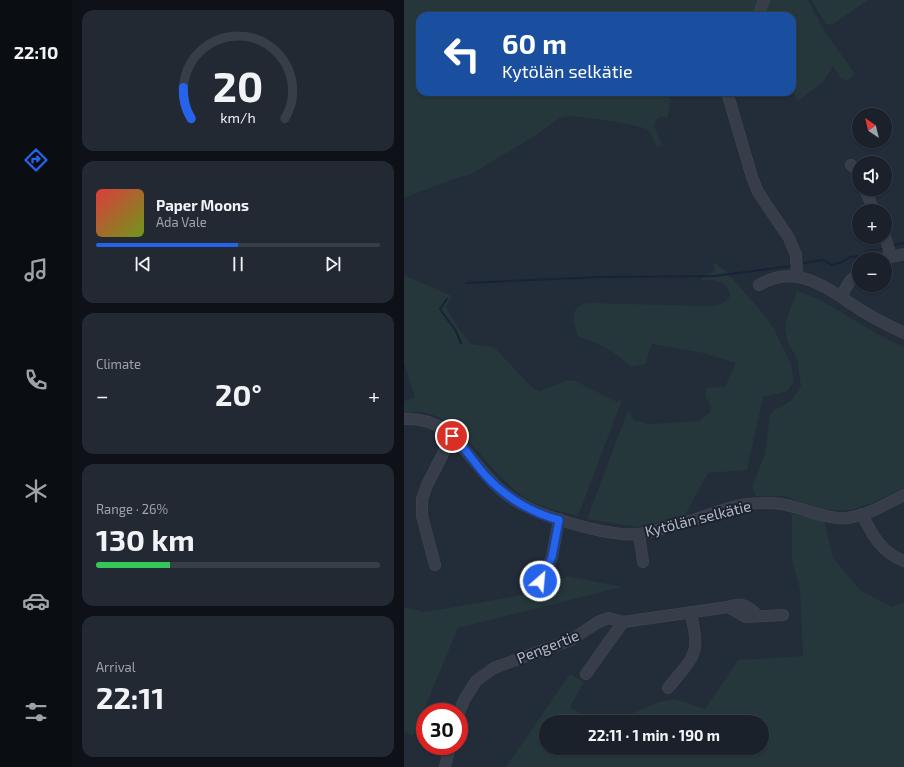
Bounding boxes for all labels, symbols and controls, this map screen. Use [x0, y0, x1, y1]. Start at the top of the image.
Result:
text: 60 m [502, 26, 567, 60]
icon: left [436, 28, 488, 80]
text: 22:10 [14, 41, 58, 63]
text: 20 [213, 60, 263, 110]
text: Kytölän selkätie [502, 60, 633, 82]
text: km/h [220, 108, 256, 125]
north arrow [852, 108, 892, 148]
map controls [852, 108, 892, 292]
icon: directions [22, 146, 50, 174]
button: sound [852, 156, 892, 196]
text: Paper Moons [156, 196, 249, 214]
button: + [852, 204, 892, 244]
text: Ada Vale [156, 214, 207, 230]
button: − [852, 252, 892, 292]
icon: previous [132, 253, 154, 275]
icon: pause [227, 253, 249, 275]
icon: next [322, 253, 344, 275]
icon: music [22, 256, 50, 284]
text: Climate [96, 356, 141, 372]
icon: phone [22, 366, 50, 394]
text: 20° [215, 376, 262, 412]
text: − [96, 382, 109, 408]
text: + [368, 382, 380, 408]
pin [435, 419, 469, 453]
icon: arrive [441, 425, 463, 447]
icon: climate [22, 477, 50, 505]
street label: Kytölän selkätie [643, 496, 753, 540]
text: Range · 26% [96, 501, 168, 517]
text: 130 km [96, 521, 195, 557]
position arrow [519, 560, 561, 602]
icon: car [22, 587, 50, 615]
street label: Pengertie [514, 625, 581, 667]
text: Arrival [96, 659, 136, 675]
text: 22:11 [96, 679, 165, 715]
icon: filters [22, 698, 50, 726]
speed limit sign: 30 [416, 703, 468, 755]
text: 22:11 · 1 min · 190 m [588, 726, 720, 744]

